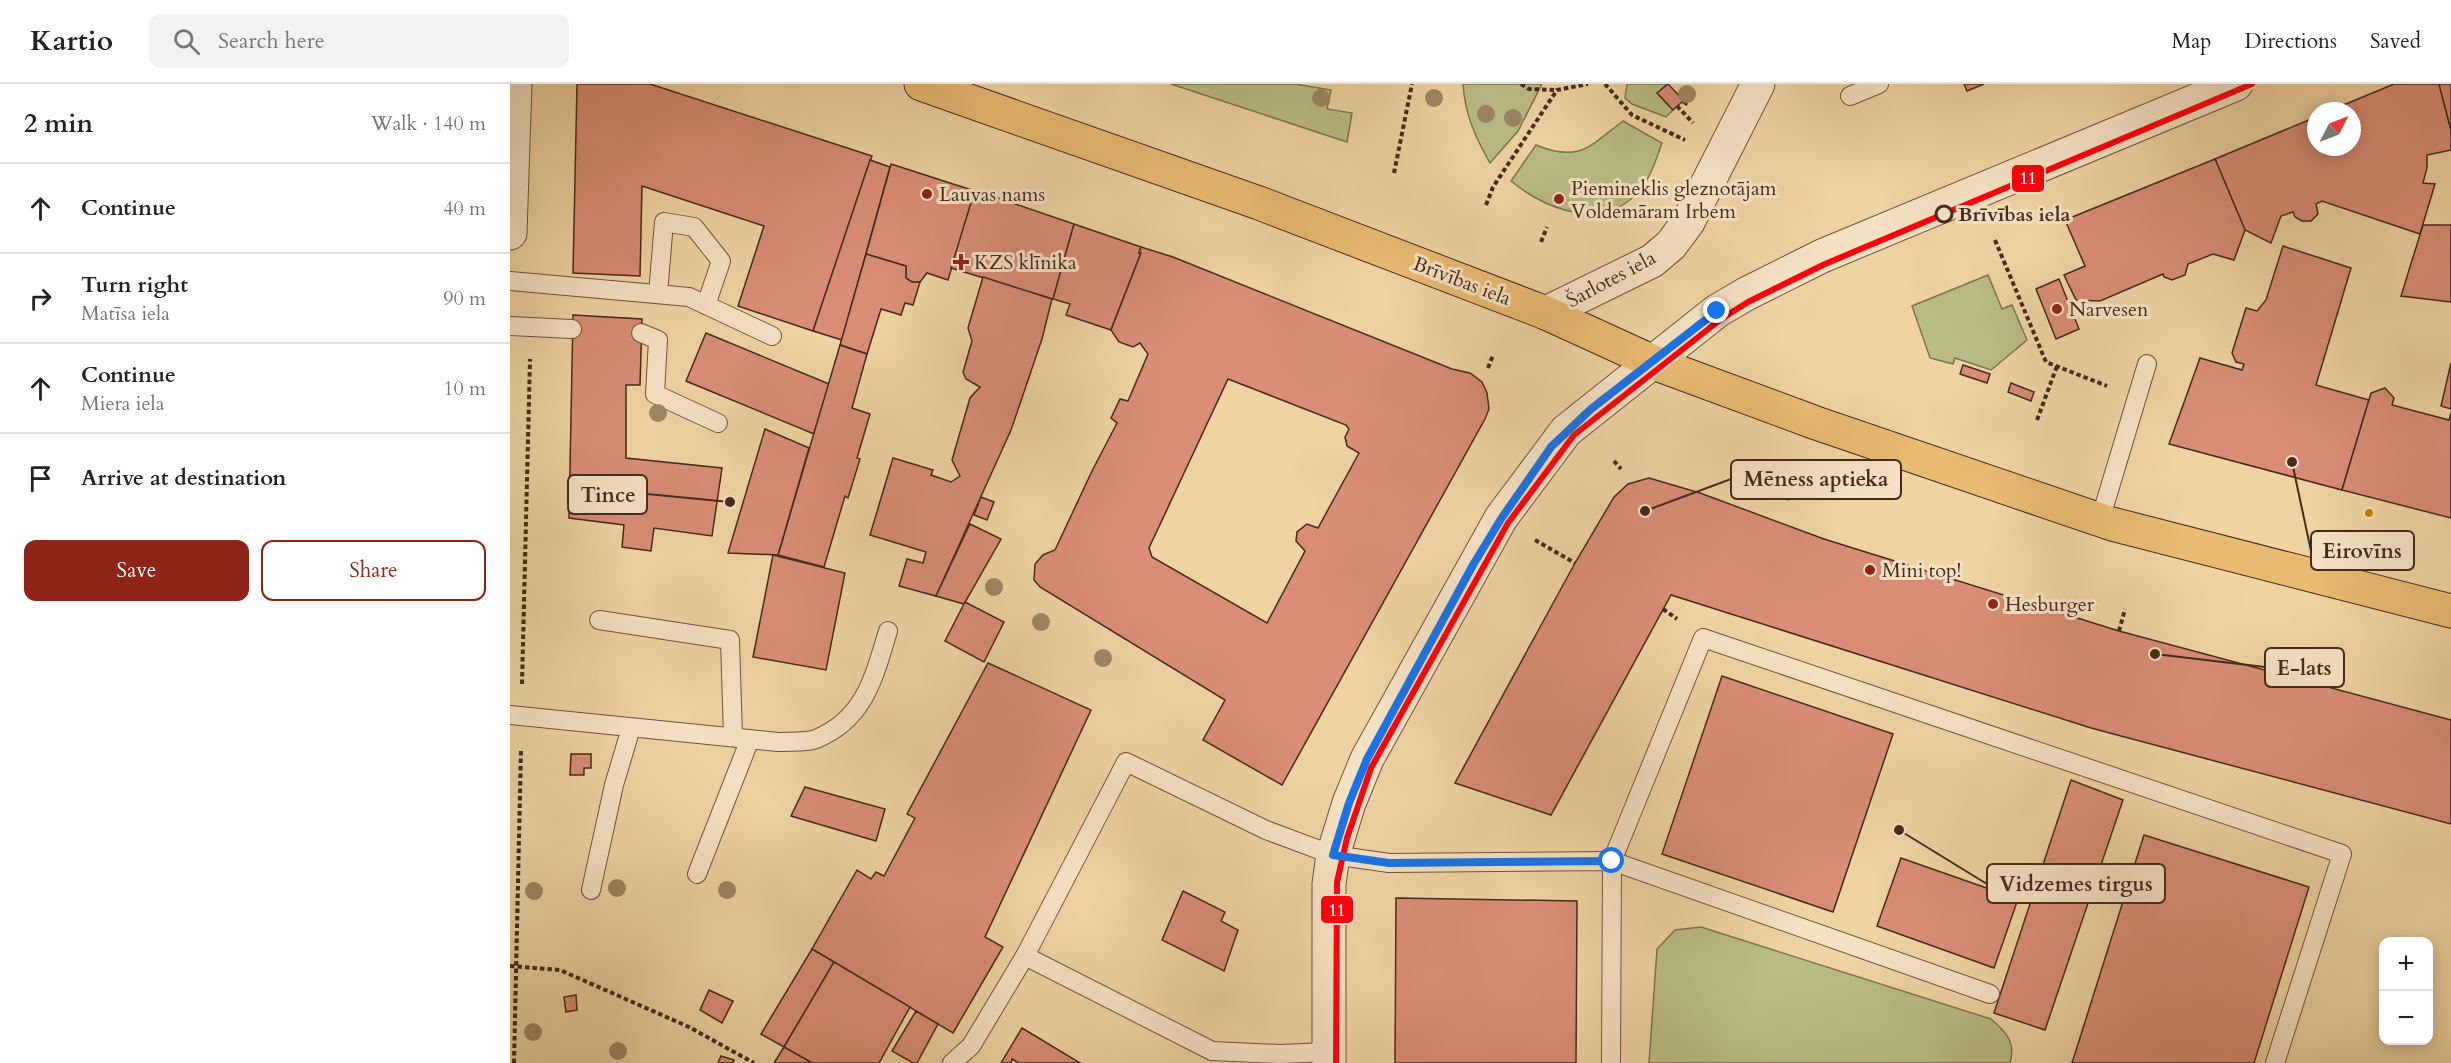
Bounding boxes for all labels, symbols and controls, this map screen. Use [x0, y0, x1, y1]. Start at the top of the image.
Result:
search box [149, 14, 569, 68]
text: Kartio [30, 22, 113, 60]
icon: search [170, 25, 203, 58]
text: Search here [218, 26, 325, 56]
text: Map [2171, 27, 2211, 56]
text: Directions [2244, 27, 2337, 56]
text: Saved [2370, 27, 2421, 56]
north arrow [2307, 102, 2361, 156]
text: 2 min [24, 106, 93, 141]
text: Walk · 140 m [371, 110, 486, 137]
line badge: 11 [2011, 164, 2045, 193]
text: 11 [2020, 168, 2036, 190]
place label: Piemineklis gleznotājam Voldemāram Irbem [1571, 175, 1777, 225]
place label: Lauvas nams [939, 181, 1045, 208]
marker: Lauvas nams [920, 187, 934, 201]
icon: ahead [24, 192, 57, 225]
marker: Piemineklis gleznotājam Voldemāram Irbem [1552, 192, 1566, 206]
text: Continue [81, 193, 176, 223]
text: 40 m [443, 195, 486, 222]
place label: Brīvības iela [1958, 201, 2071, 228]
marker: Brīvības iela [1935, 205, 1953, 223]
street label: Šarlotes iela [1562, 244, 1661, 314]
place label: KZS klīnika [974, 249, 1077, 276]
street label: Brīvības iela [1409, 250, 1515, 312]
marker: KZS klīnika [952, 253, 970, 271]
text: Turn right [81, 270, 188, 300]
icon: right [24, 282, 57, 315]
text: 90 m [443, 285, 486, 312]
place label: Narvesen [2069, 296, 2149, 323]
route end [1703, 297, 1729, 323]
text: Matīsa iela [81, 300, 170, 327]
marker: Narvesen [2050, 302, 2064, 316]
text: Continue [81, 360, 176, 390]
icon: ahead [24, 372, 57, 405]
text: 10 m [443, 375, 486, 402]
text: Miera iela [81, 390, 164, 417]
callout: Mēness aptieka [1731, 460, 1901, 499]
icon: arrive [24, 462, 57, 495]
text: Arrive at destination [81, 463, 286, 493]
text: Mēness aptieka [1743, 465, 1889, 494]
callout: Tince [568, 475, 647, 514]
text: Tince [580, 481, 636, 510]
unlabelled marker [2363, 507, 2375, 519]
callout: Eirovīns [2311, 531, 2414, 570]
text: Eirovīns [2322, 537, 2402, 566]
button: Save [24, 540, 249, 601]
button: Share [261, 540, 486, 601]
place label: Mini top! [1882, 557, 1961, 584]
marker: Mini top! [1863, 563, 1877, 577]
place label: Hesburger [2005, 591, 2095, 618]
marker: Hesburger [1986, 597, 2000, 611]
callout: E-lats [2265, 648, 2344, 687]
text: E-lats [2276, 654, 2332, 683]
route start [1598, 847, 1624, 873]
callout: Vidzemes tirgus [1987, 864, 2165, 903]
text: Vidzemes tirgus [1999, 870, 2153, 899]
line badge: 11 [1320, 895, 1354, 924]
text: 11 [1329, 900, 1345, 922]
map controls [2379, 937, 2433, 1045]
button: + [2379, 937, 2433, 991]
button: − [2379, 991, 2433, 1045]

